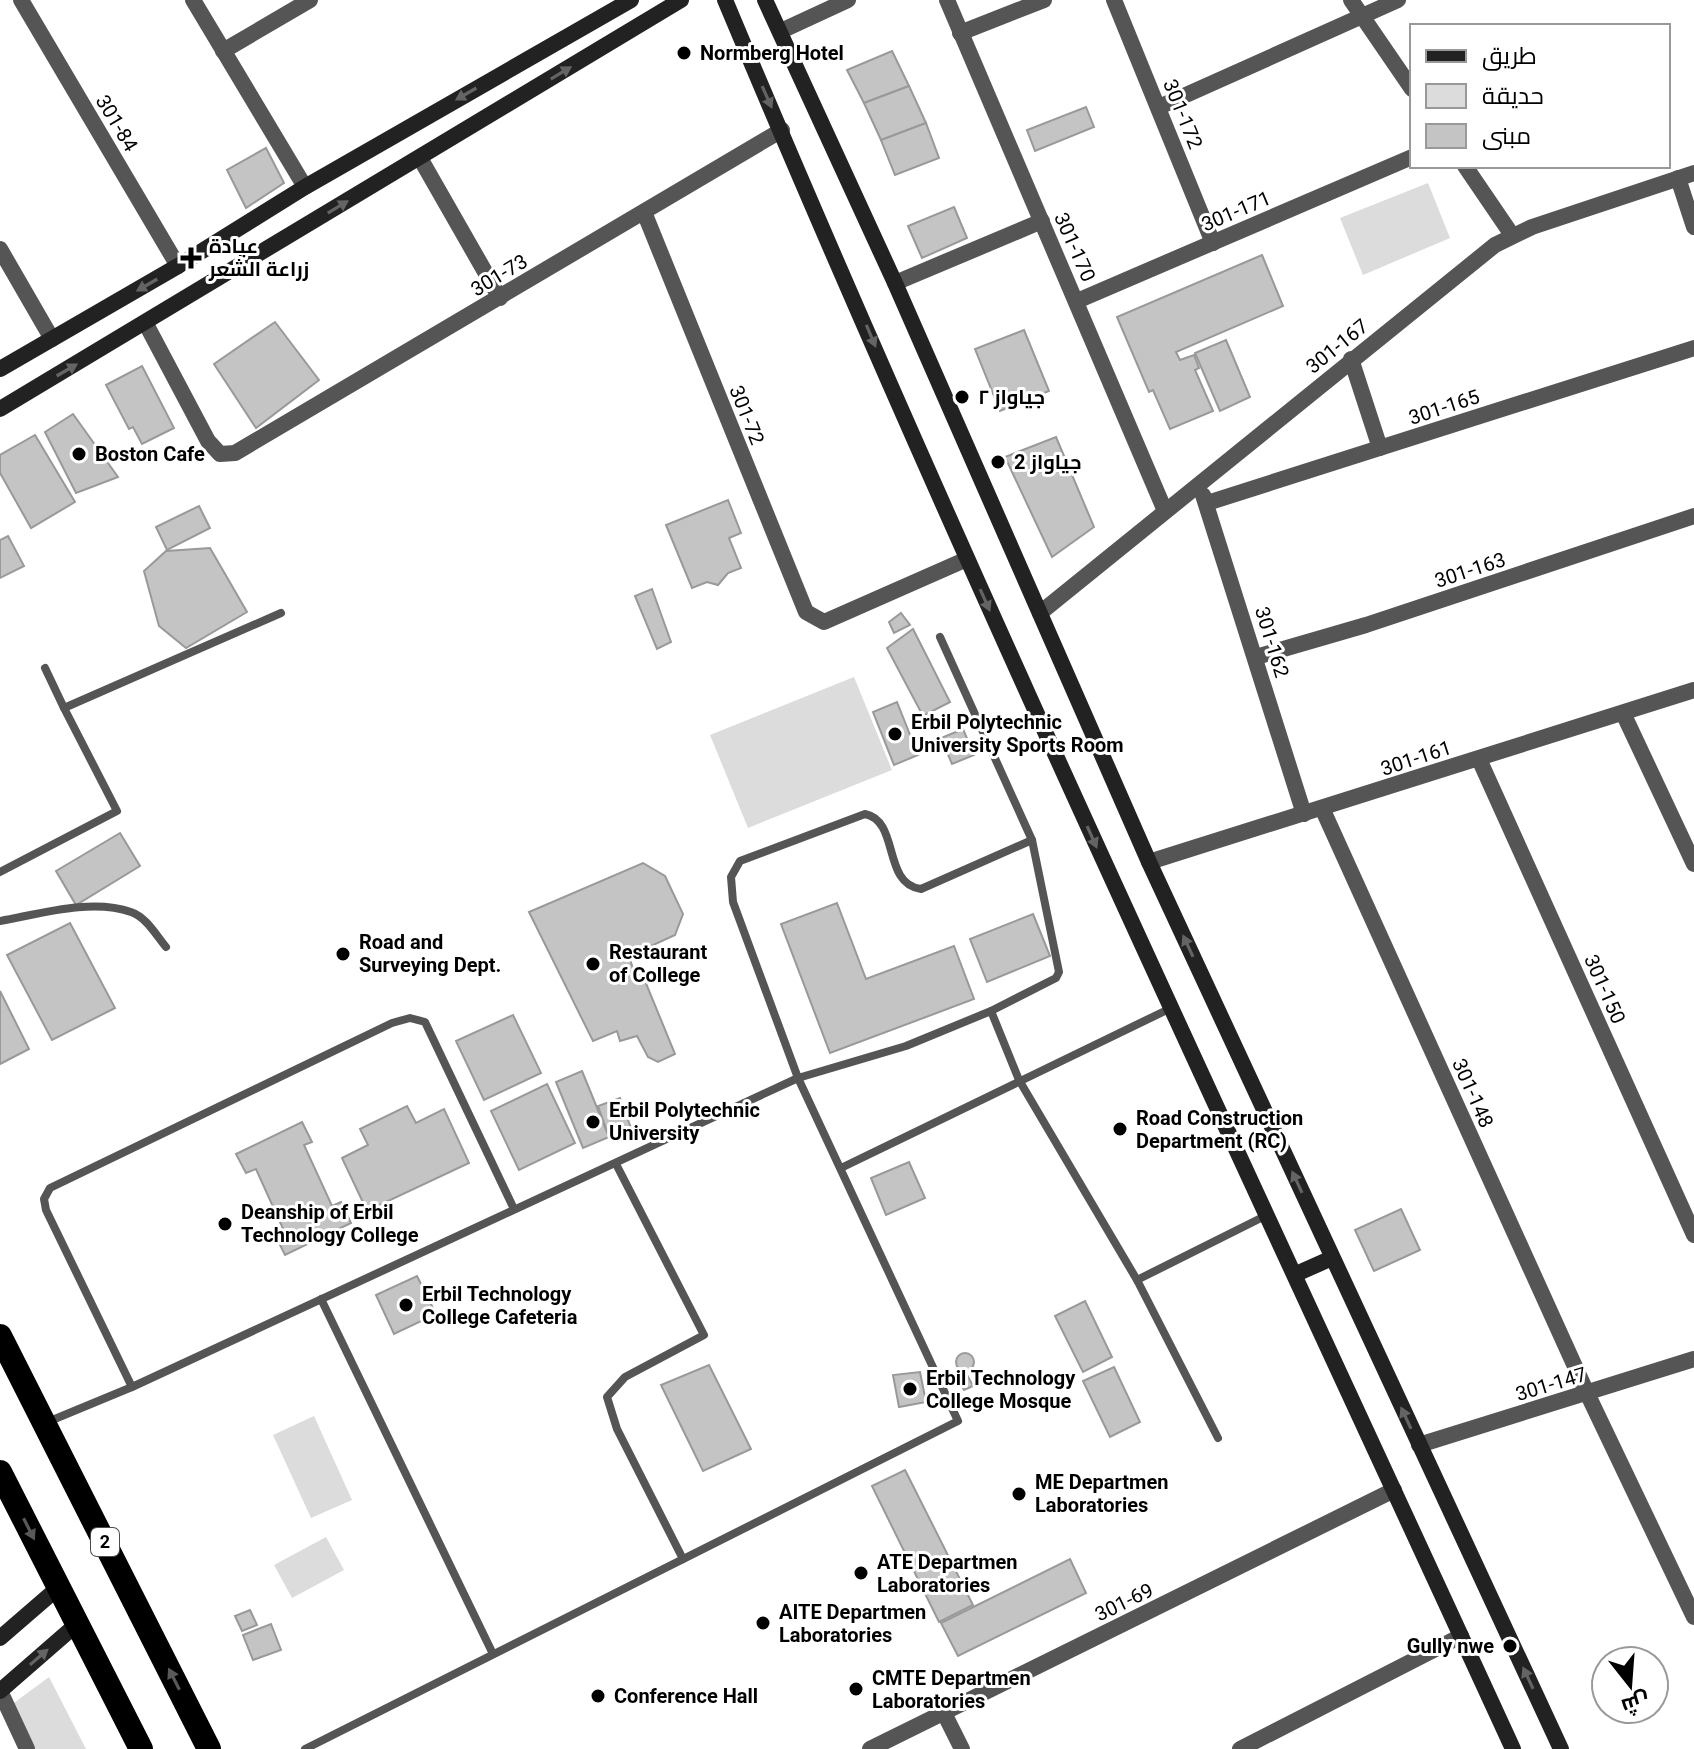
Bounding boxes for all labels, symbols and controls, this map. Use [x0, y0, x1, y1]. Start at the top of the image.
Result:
legend [1410, 24, 1670, 168]
place label: Normberg Hotel [700, 41, 844, 65]
text: طريق [1482, 42, 1537, 71]
marker: Normberg Hotel [675, 44, 693, 62]
one-way arrow [550, 66, 572, 80]
street label: 301-172 [1158, 76, 1208, 152]
text: حديقة [1482, 82, 1544, 110]
one-way arrow [761, 85, 774, 109]
one-way arrow [455, 87, 477, 101]
street label: 301-84 [91, 90, 143, 156]
text: مبنى [1482, 122, 1531, 150]
street label: 301-171 [1198, 186, 1274, 236]
one-way arrow [327, 200, 349, 214]
street label: 301-170 [1049, 209, 1101, 285]
place label: عيادة زراعة الشعر [208, 234, 309, 281]
marker: عيادة زراعة الشعر [180, 247, 202, 269]
street label: 301-73 [466, 249, 532, 301]
one-way arrow [135, 278, 158, 292]
street label: 301-167 [1301, 314, 1373, 378]
one-way arrow [864, 324, 877, 347]
one-way arrow [56, 363, 78, 377]
street label: 301-72 [724, 382, 770, 448]
street label: 301-165 [1406, 384, 1482, 430]
place label: جیاواز ٢ [978, 385, 1045, 409]
marker: جیاواز ٢ [953, 388, 971, 406]
place label: Boston Cafe [95, 442, 205, 466]
marker: Boston Cafe [70, 445, 88, 463]
place label: جیاواز 2 [1014, 450, 1081, 474]
marker: جیاواز 2 [989, 453, 1007, 471]
street label: 301-163 [1432, 547, 1508, 593]
one-way arrow [979, 588, 992, 612]
street label: 301-162 [1250, 604, 1294, 680]
place label: Erbil Polytechnic University Sports Room [911, 710, 1124, 757]
marker: Erbil Polytechnic University Sports Room [886, 725, 904, 743]
street label: 301-161 [1378, 735, 1454, 781]
one-way arrow [1085, 825, 1099, 849]
place label: Road and Surveying Dept. [359, 930, 501, 977]
one-way arrow [1181, 934, 1195, 957]
place label: Restaurant of College [609, 940, 707, 987]
marker: Road and Surveying Dept. [334, 945, 352, 963]
street label: 301-150 [1579, 951, 1631, 1027]
marker: Restaurant of College [584, 955, 602, 973]
street label: 301-148 [1447, 1055, 1499, 1131]
place label: Erbil Polytechnic University [609, 1098, 760, 1145]
place label: Road Construction Department (RC) [1136, 1106, 1303, 1153]
marker: Erbil Polytechnic University [584, 1113, 602, 1131]
marker: Road Construction Department (RC) [1111, 1120, 1129, 1138]
one-way arrow [1290, 1170, 1304, 1193]
place label: Deanship of Erbil Technology College [241, 1200, 419, 1247]
marker: Deanship of Erbil Technology College [216, 1215, 234, 1233]
place label: Erbil Technology College Cafeteria [422, 1282, 578, 1329]
marker: Erbil Technology College Cafeteria [397, 1296, 415, 1314]
street label: 301-147 [1513, 1362, 1589, 1406]
place label: Erbil Technology College Mosque [926, 1366, 1076, 1413]
marker: Erbil Technology College Mosque [901, 1380, 919, 1398]
one-way arrow [1399, 1406, 1413, 1429]
place label: ME Departmen Laboratories [1035, 1470, 1168, 1517]
marker: ME Departmen Laboratories [1010, 1485, 1028, 1503]
one-way arrow [23, 1518, 36, 1541]
road number: 2 [91, 1528, 119, 1556]
place label: ATE Departmen Laboratories [877, 1550, 1018, 1597]
marker: ATE Departmen Laboratories [852, 1564, 870, 1582]
street label: 301-69 [1091, 1578, 1157, 1626]
place label: AITE Departmen Laboratories [779, 1600, 926, 1647]
marker: AITE Departmen Laboratories [754, 1614, 772, 1632]
place label: Gully nwe [1407, 1634, 1494, 1658]
marker: Gully nwe [1501, 1637, 1519, 1655]
north arrow [1590, 1645, 1670, 1725]
one-way arrow [29, 1649, 48, 1667]
place label: CMTE Departmen Laboratories [872, 1666, 1031, 1713]
one-way arrow [1521, 1667, 1535, 1690]
one-way arrow [167, 1668, 181, 1691]
marker: CMTE Departmen Laboratories [847, 1680, 865, 1698]
place label: Conference Hall [614, 1684, 758, 1708]
marker: Conference Hall [589, 1687, 607, 1705]
text: ش [1618, 1687, 1653, 1720]

